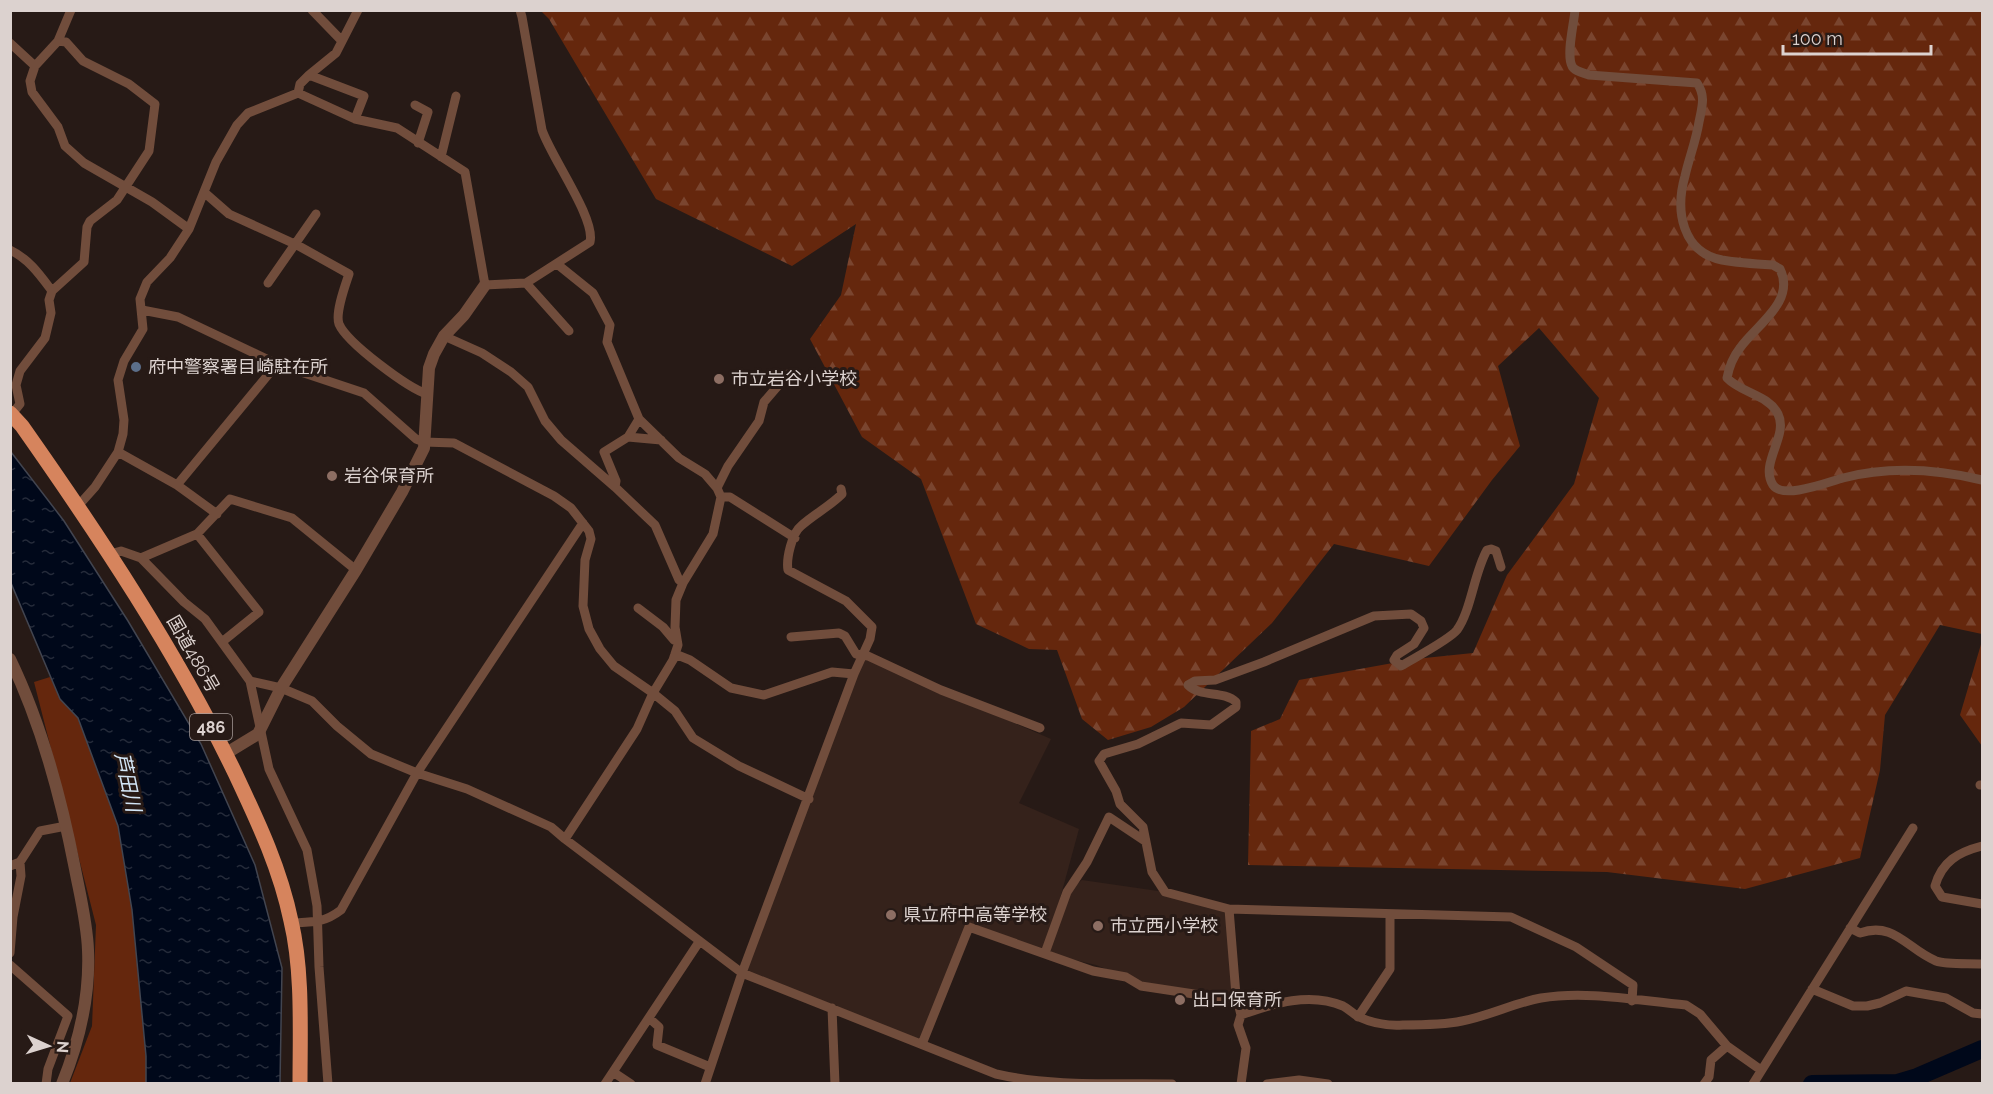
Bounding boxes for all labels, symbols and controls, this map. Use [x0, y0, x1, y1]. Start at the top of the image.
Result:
scale bar [1783, 18, 1932, 56]
text: 100 m [1792, 28, 1843, 49]
place label: 府中警察署目崎駐在所 [148, 356, 328, 377]
marker: 府中警察署目崎駐在所 [129, 360, 143, 374]
place label: 市立岩谷小学校 [731, 368, 857, 389]
marker: 市立岩谷小学校 [712, 372, 726, 386]
place label: 岩谷保育所 [344, 465, 434, 486]
marker: 岩谷保育所 [325, 469, 339, 483]
street label: 国道486号 [163, 612, 224, 696]
road number: 486 [190, 714, 232, 740]
water label: 芦田川 [110, 750, 146, 816]
place label: 県立府中高等学校 [903, 904, 1047, 925]
marker: 県立府中高等学校 [884, 908, 898, 922]
place label: 市立西小学校 [1110, 915, 1218, 936]
marker: 市立西小学校 [1091, 919, 1105, 933]
place label: 出口保育所 [1192, 989, 1282, 1010]
marker: 出口保育所 [1173, 993, 1187, 1007]
north arrow [18, 1016, 78, 1076]
text: N [53, 1040, 72, 1054]

